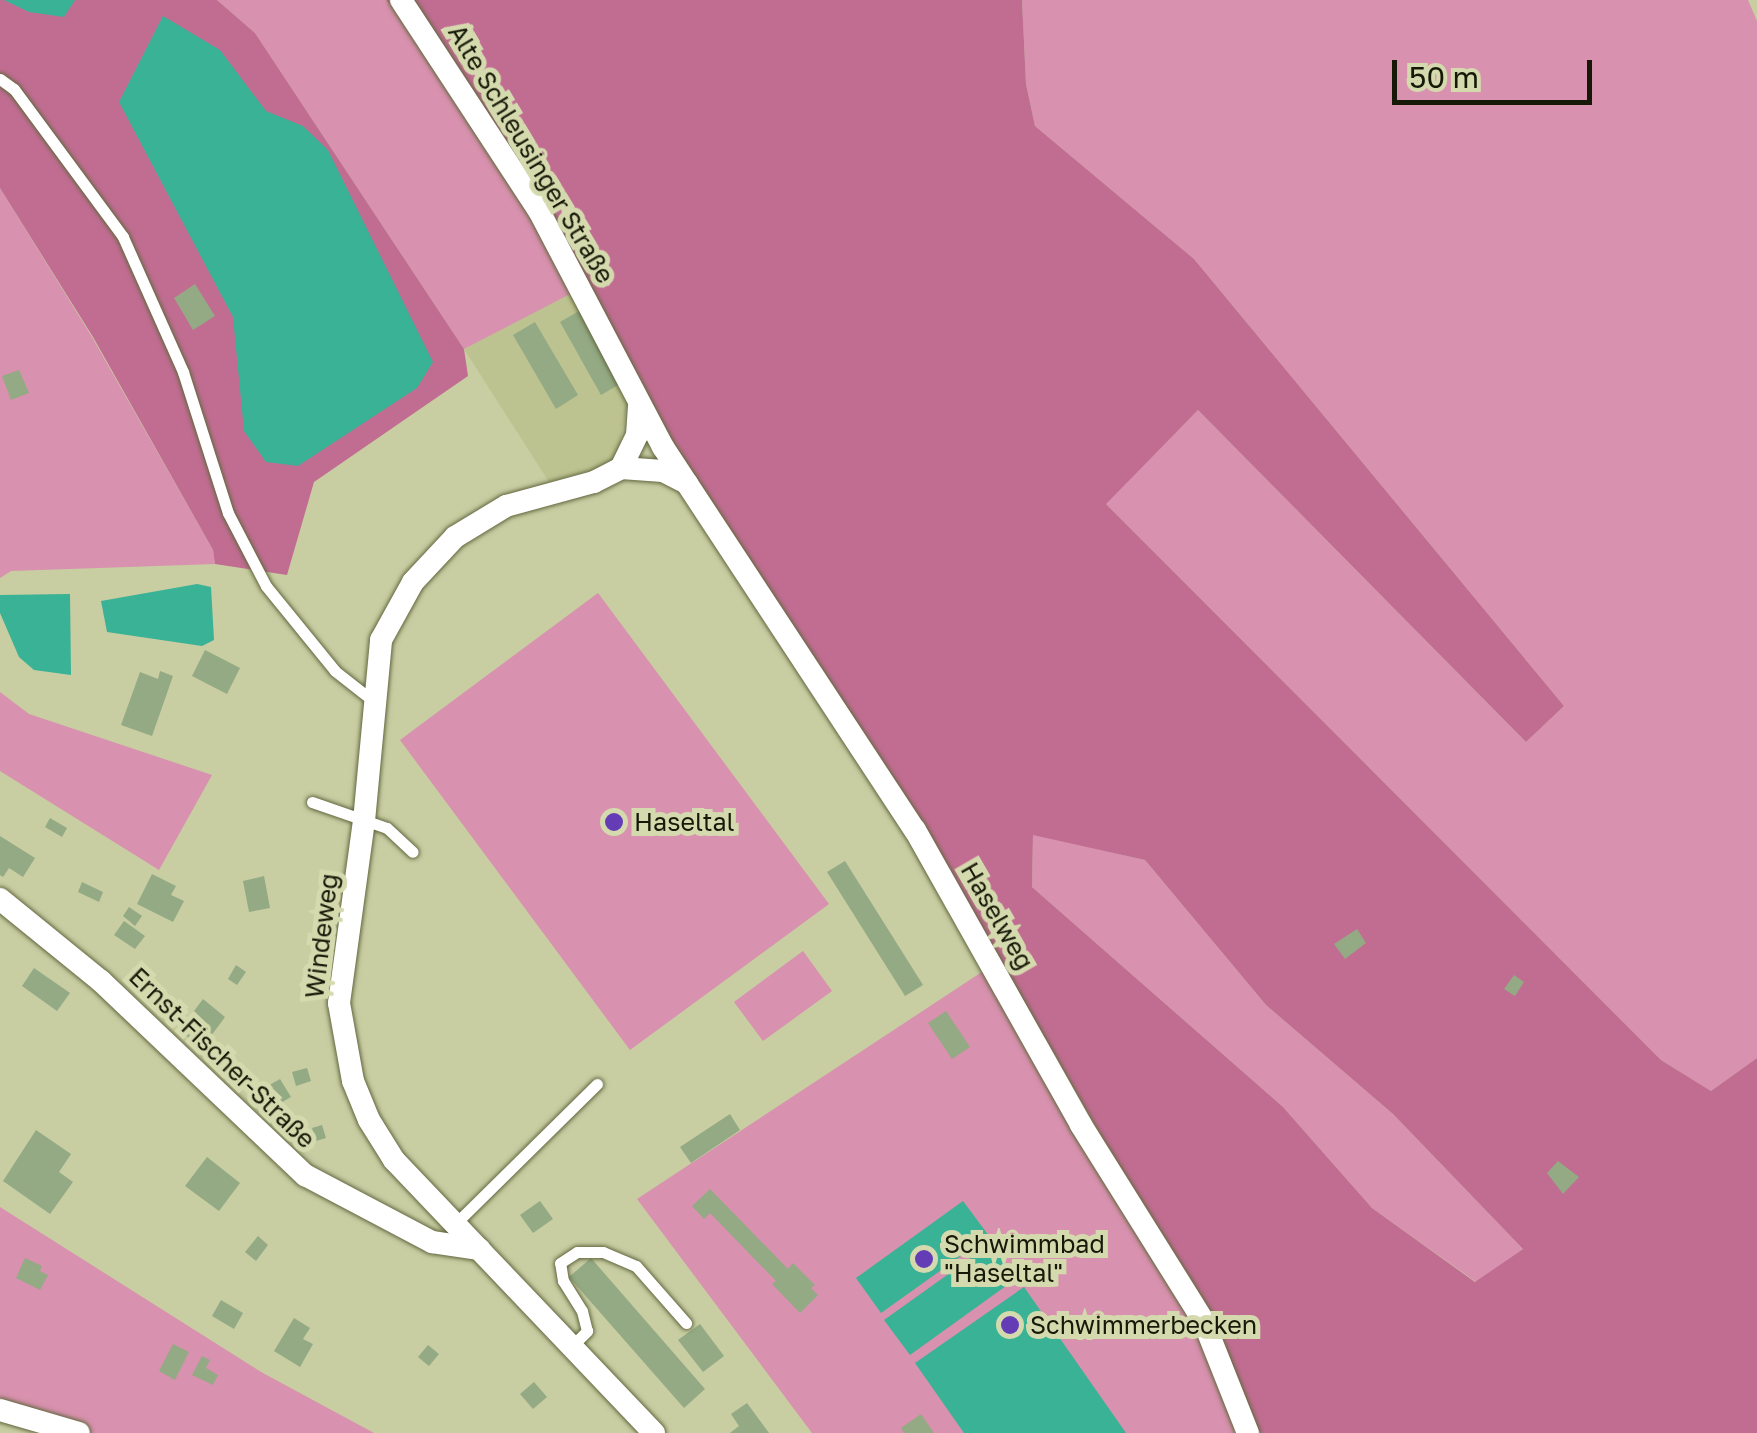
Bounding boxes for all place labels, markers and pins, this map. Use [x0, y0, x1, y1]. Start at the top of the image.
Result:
place label: Haseltal [634, 807, 734, 837]
marker: Haseltal [603, 811, 625, 833]
place label: Schwimmbad "Haseltal" [944, 1230, 1105, 1289]
marker: Schwimmbad "Haseltal" [913, 1248, 935, 1270]
place label: Schwimmerbecken [1030, 1310, 1257, 1340]
marker: Schwimmerbecken [999, 1314, 1021, 1336]

